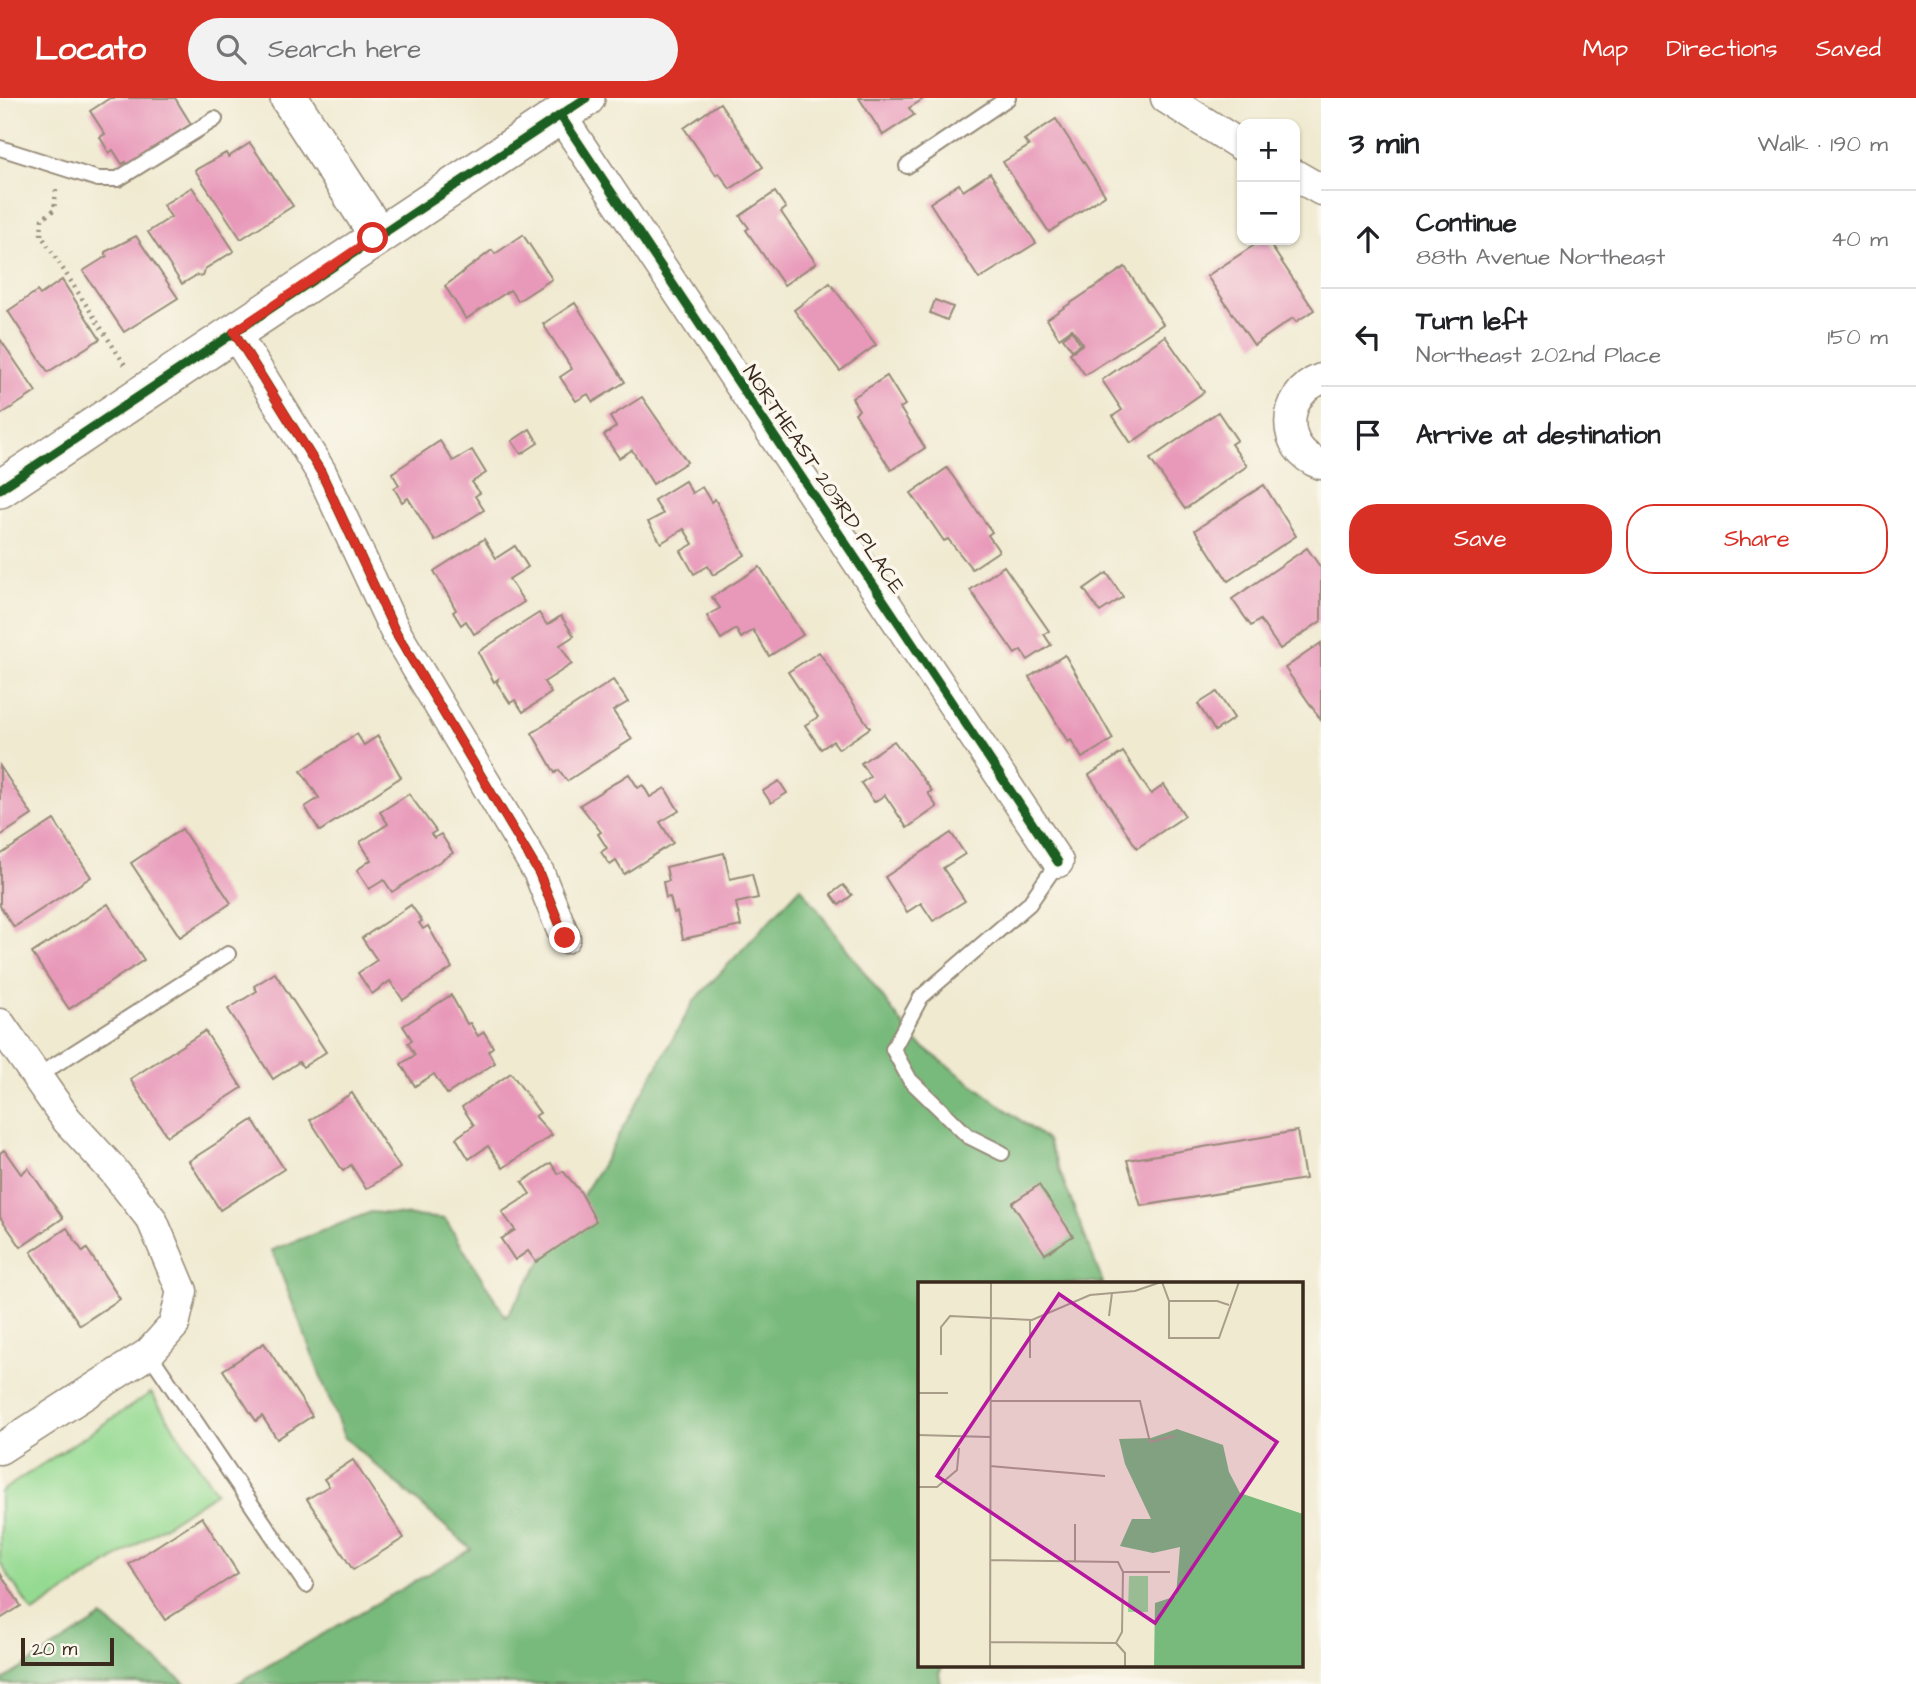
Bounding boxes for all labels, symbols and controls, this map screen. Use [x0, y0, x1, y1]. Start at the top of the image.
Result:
search box [188, 18, 678, 81]
text: Locato [35, 26, 146, 72]
icon: search [212, 30, 250, 68]
text: Search here [268, 31, 421, 67]
text: Map [1583, 32, 1628, 66]
text: Directions [1666, 32, 1778, 66]
text: Saved [1816, 32, 1881, 66]
map controls [1237, 119, 1300, 245]
button: + [1237, 119, 1300, 182]
text: 3 min [1349, 123, 1419, 165]
text: Walk · 190 m [1758, 128, 1888, 160]
button: − [1237, 182, 1300, 245]
text: Continue [1416, 205, 1517, 241]
icon: ahead [1349, 220, 1387, 258]
route start [357, 222, 388, 253]
text: 40 m [1831, 223, 1888, 255]
text: 88th Avenue Northeast [1416, 241, 1665, 273]
text: Turn left [1416, 303, 1527, 339]
icon: left [1349, 318, 1387, 356]
text: 150 m [1827, 321, 1888, 353]
text: Northeast 202nd Place [1416, 339, 1661, 371]
street label: NORTHEAST 203RD PLACE [736, 359, 912, 600]
icon: arrive [1349, 416, 1387, 454]
text: Arrive at destination [1416, 417, 1661, 453]
button: Save [1349, 504, 1612, 574]
button: Share [1626, 504, 1888, 574]
route end [549, 922, 580, 953]
inset map [918, 1282, 1304, 1666]
scale bar [21, 1635, 114, 1667]
text: 20 m [32, 1636, 77, 1663]

